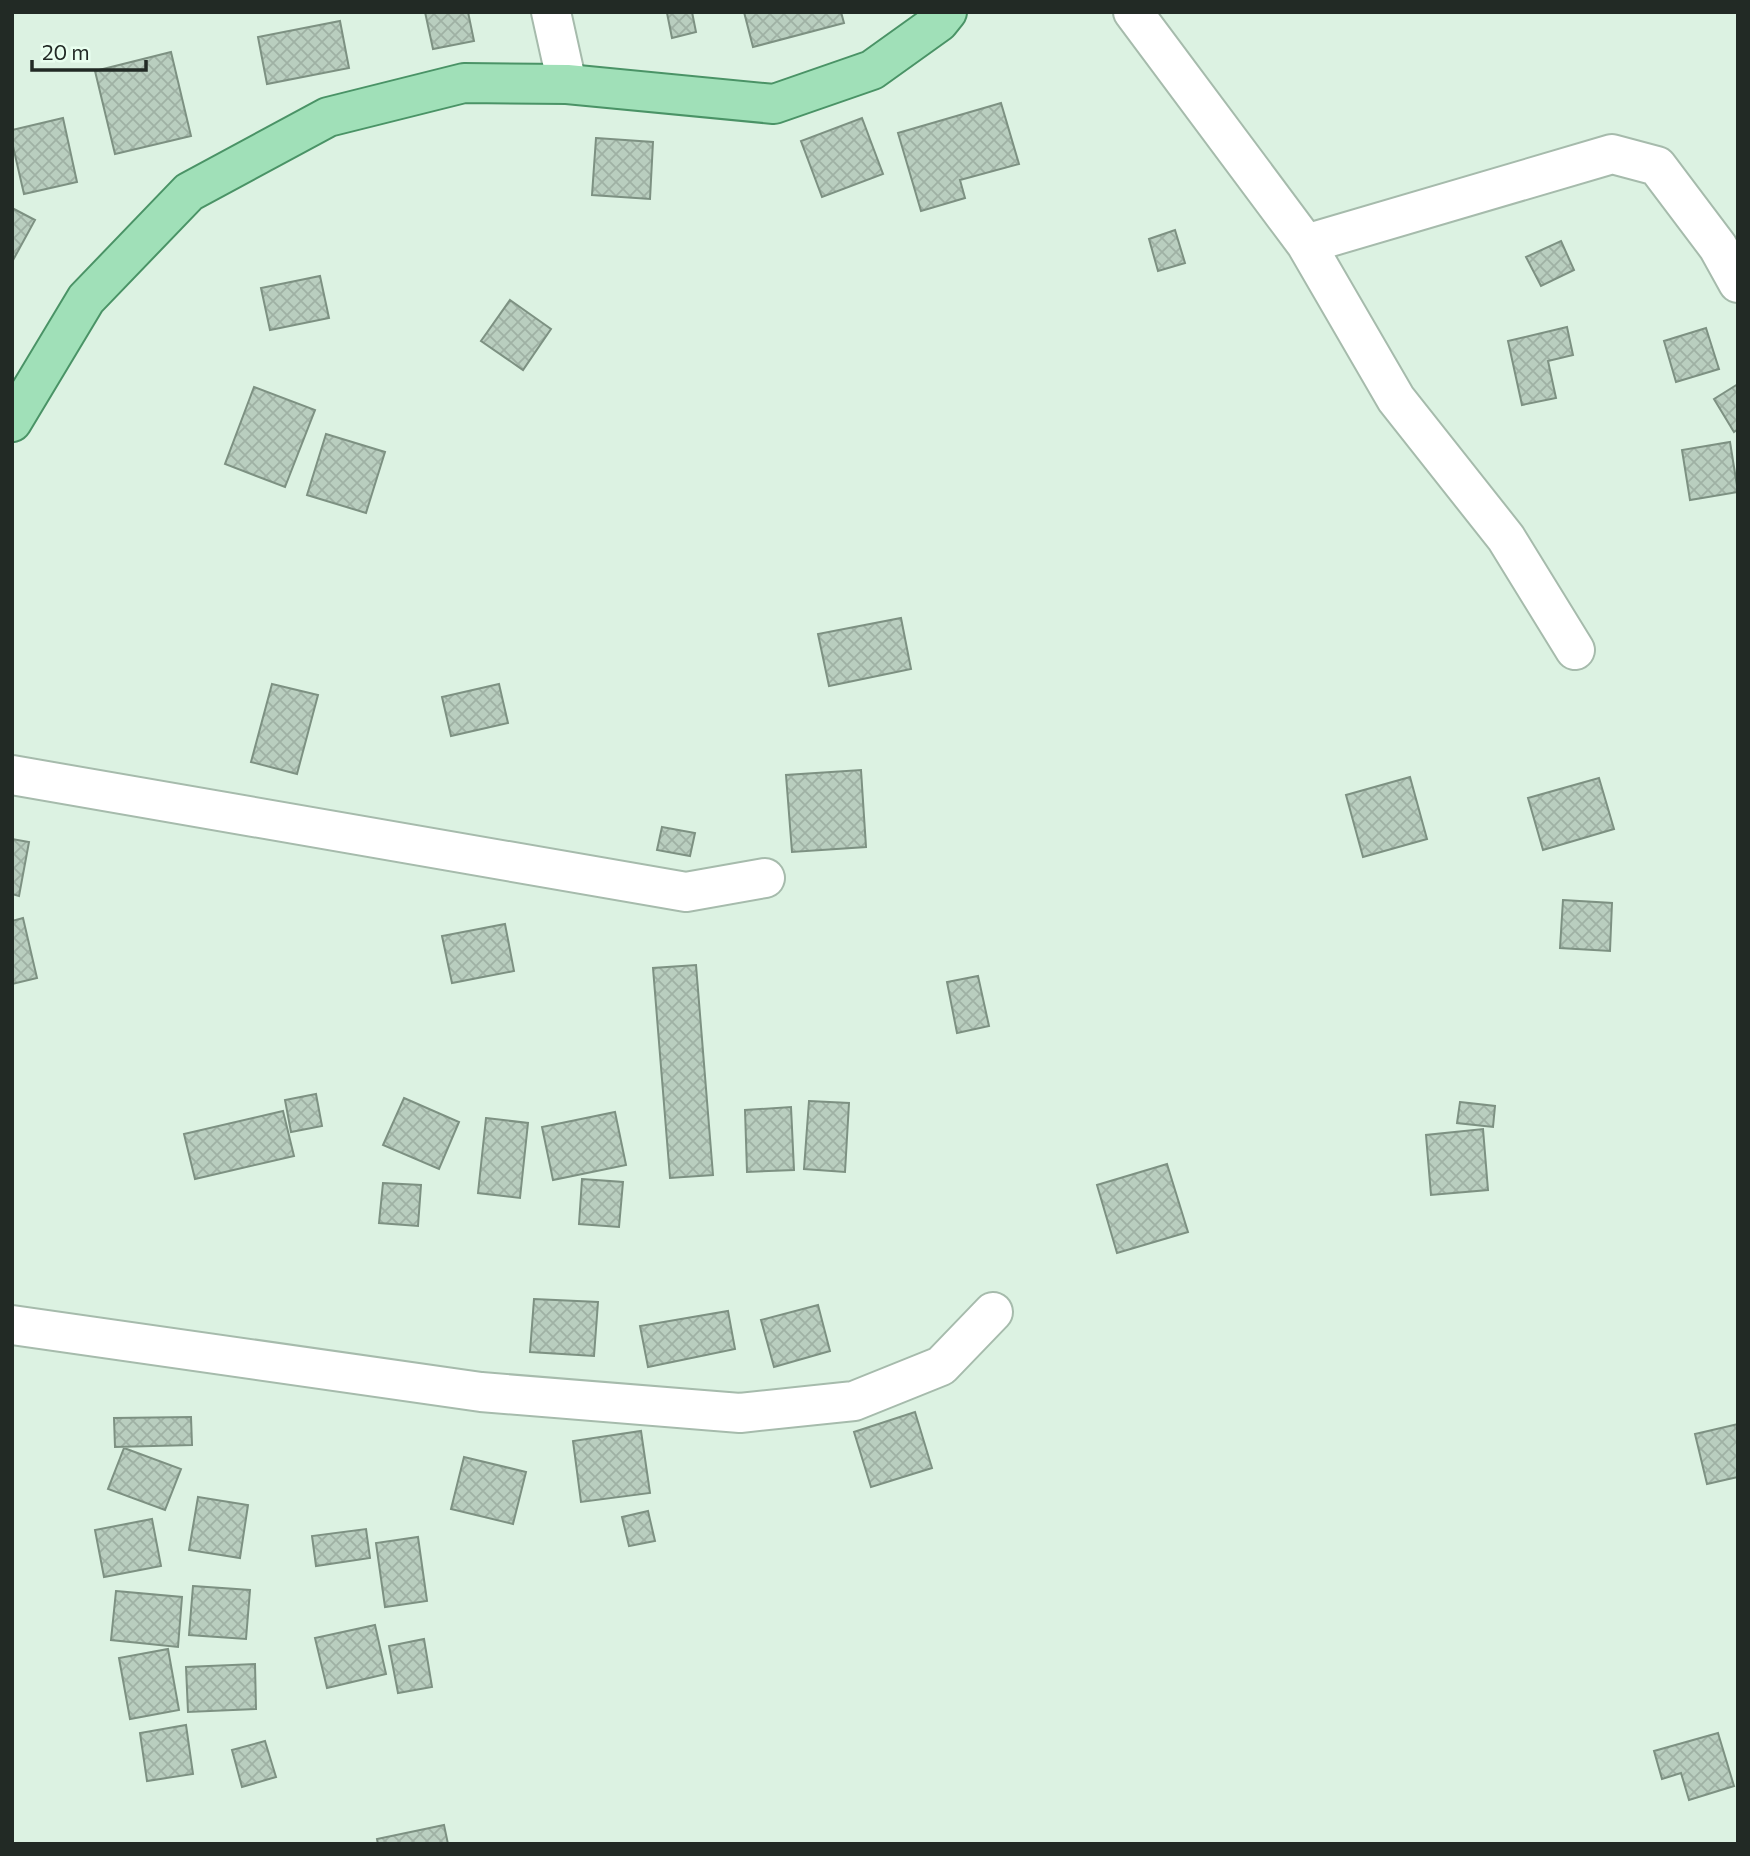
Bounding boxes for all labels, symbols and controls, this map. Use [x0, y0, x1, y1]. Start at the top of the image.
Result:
scale bar [32, 28, 145, 72]
text: 20 m [42, 39, 90, 64]

